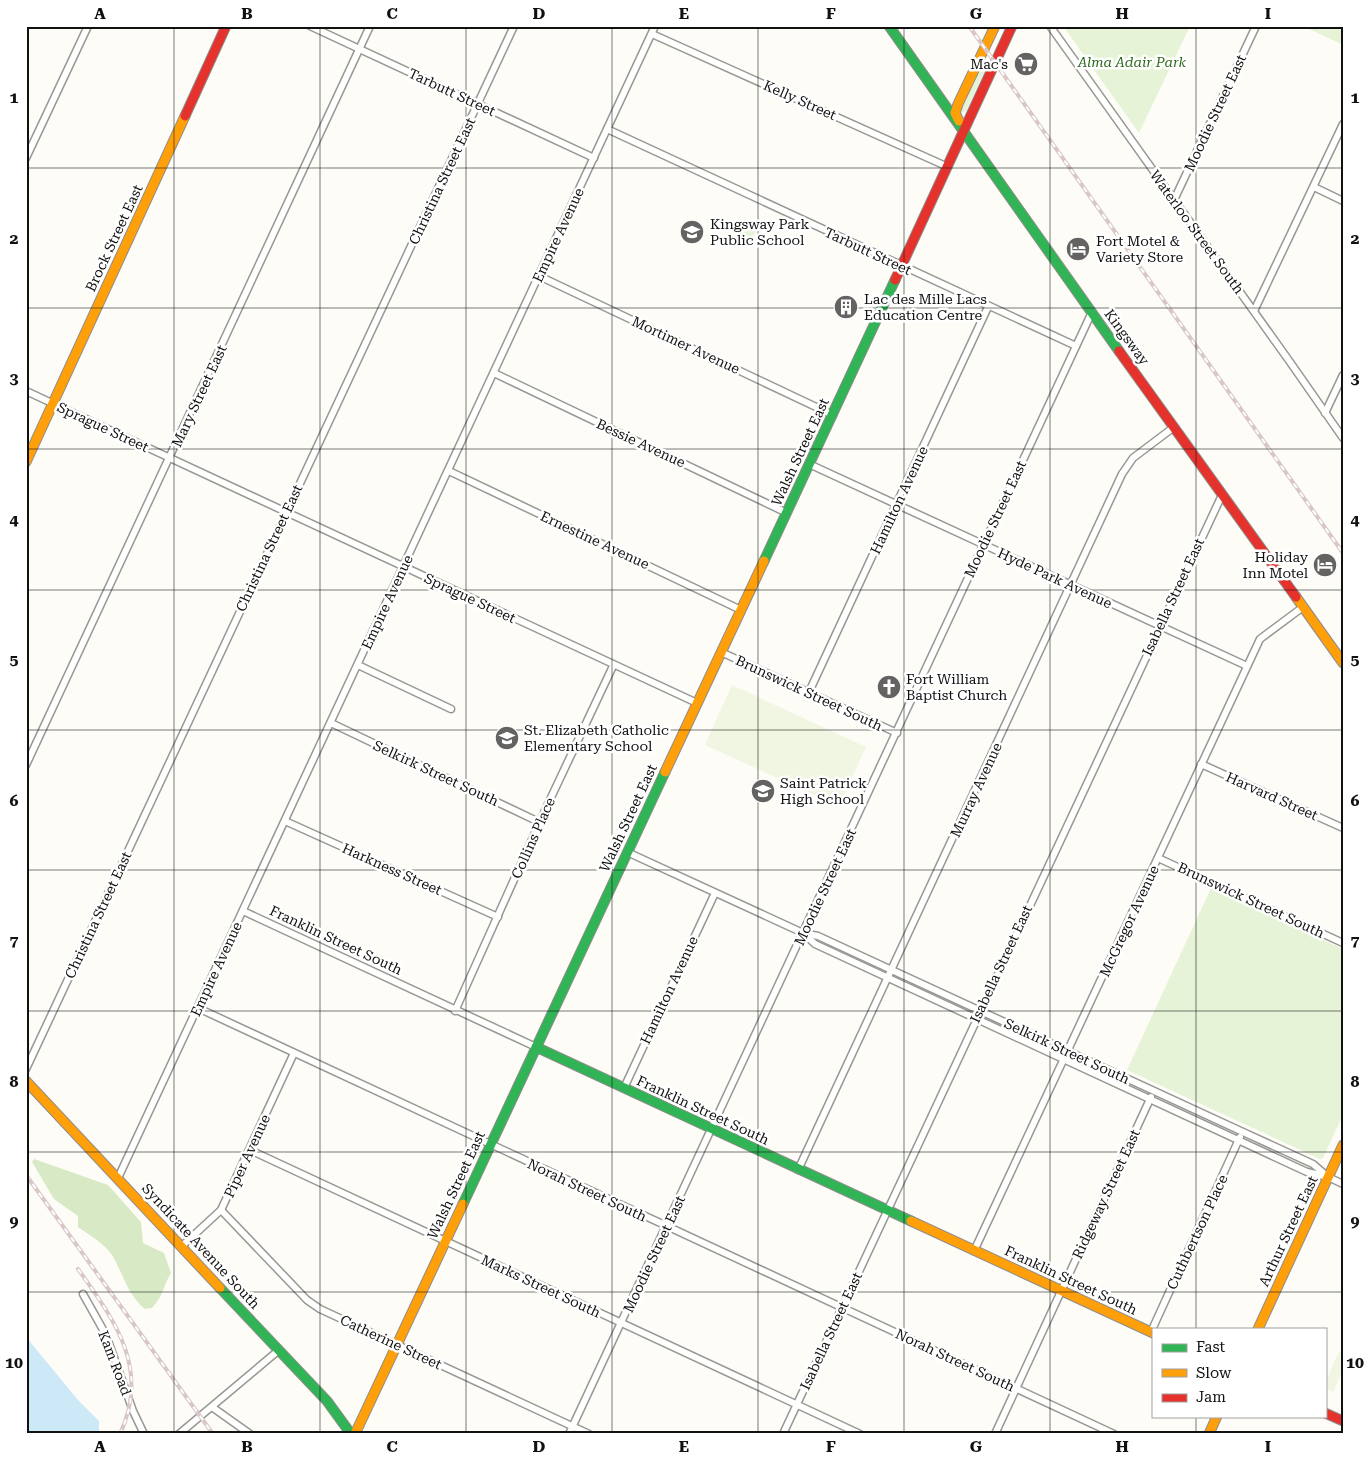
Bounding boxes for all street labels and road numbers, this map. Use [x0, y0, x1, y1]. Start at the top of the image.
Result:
street label: Moodie Street East [1181, 52, 1249, 174]
street label: Tarbutt Street [406, 65, 498, 119]
street label: Kelly Street [761, 77, 839, 123]
street label: Christina Street East [406, 115, 478, 247]
street label: Waterloo Street South [1147, 167, 1247, 297]
street label: Brock Street East [82, 182, 146, 294]
street label: Empire Avenue [529, 185, 587, 285]
street label: Tarbutt Street [822, 224, 914, 278]
street label: Kingsway [1101, 306, 1153, 369]
street label: Mortimer Avenue [629, 313, 743, 377]
street label: Mary Street East [168, 342, 230, 450]
street label: Walsh Street East [768, 396, 832, 508]
street label: Sprague Street [55, 399, 151, 455]
street label: Bessie Avenue [594, 415, 688, 471]
street label: Hamilton Avenue [867, 443, 931, 556]
street label: Moodie Street East [961, 458, 1029, 580]
street label: Christina Street East [233, 482, 305, 614]
street label: Ernestine Avenue [538, 508, 652, 572]
street label: Isabella Street East [1139, 536, 1207, 658]
street label: Hyde Park Avenue [995, 544, 1115, 612]
street label: Empire Avenue [358, 552, 416, 652]
street label: Sprague Street [422, 570, 518, 626]
street label: Brunswick Street South [733, 652, 885, 734]
street label: Selkirk Street South [371, 737, 501, 809]
street label: Murray Avenue [947, 740, 1005, 840]
street label: Walsh Street East [596, 762, 660, 874]
street label: Harvard Street [1224, 769, 1320, 823]
street label: Collins Place [508, 795, 558, 881]
street label: Moodie Street East [791, 826, 859, 948]
street label: Harkness Street [340, 840, 444, 898]
street label: Christina Street East [62, 849, 134, 981]
street label: Brunswick Street South [1175, 859, 1327, 941]
street label: McGregor Avenue [1096, 862, 1162, 979]
street label: Franklin Street South [267, 902, 405, 978]
street label: Isabella Street East [967, 903, 1035, 1025]
street label: Empire Avenue [187, 919, 245, 1019]
street label: Hamilton Avenue [637, 933, 701, 1046]
street label: Selkirk Street South [1002, 1015, 1132, 1087]
street label: Franklin Street South [634, 1072, 772, 1148]
street label: Piper Avenue [221, 1112, 273, 1200]
street label: Ridgeway Street East [1069, 1127, 1143, 1261]
street label: Walsh Street East [424, 1129, 488, 1241]
street label: Norah Street South [525, 1155, 649, 1225]
street label: Cuthbertson Place [1163, 1172, 1231, 1292]
street label: Arthur Street East [1255, 1173, 1321, 1289]
street label: Syndicate Avenue South [139, 1180, 263, 1312]
street label: Moodie Street East [620, 1193, 688, 1315]
street label: Franklin Street South [1002, 1242, 1140, 1318]
street label: Marks Street South [479, 1251, 603, 1321]
street label: Isabella Street East [797, 1270, 865, 1392]
street label: Catherine Street [338, 1311, 444, 1373]
street label: Norah Street South [893, 1325, 1017, 1395]
street label: Kam Road [95, 1328, 135, 1398]

